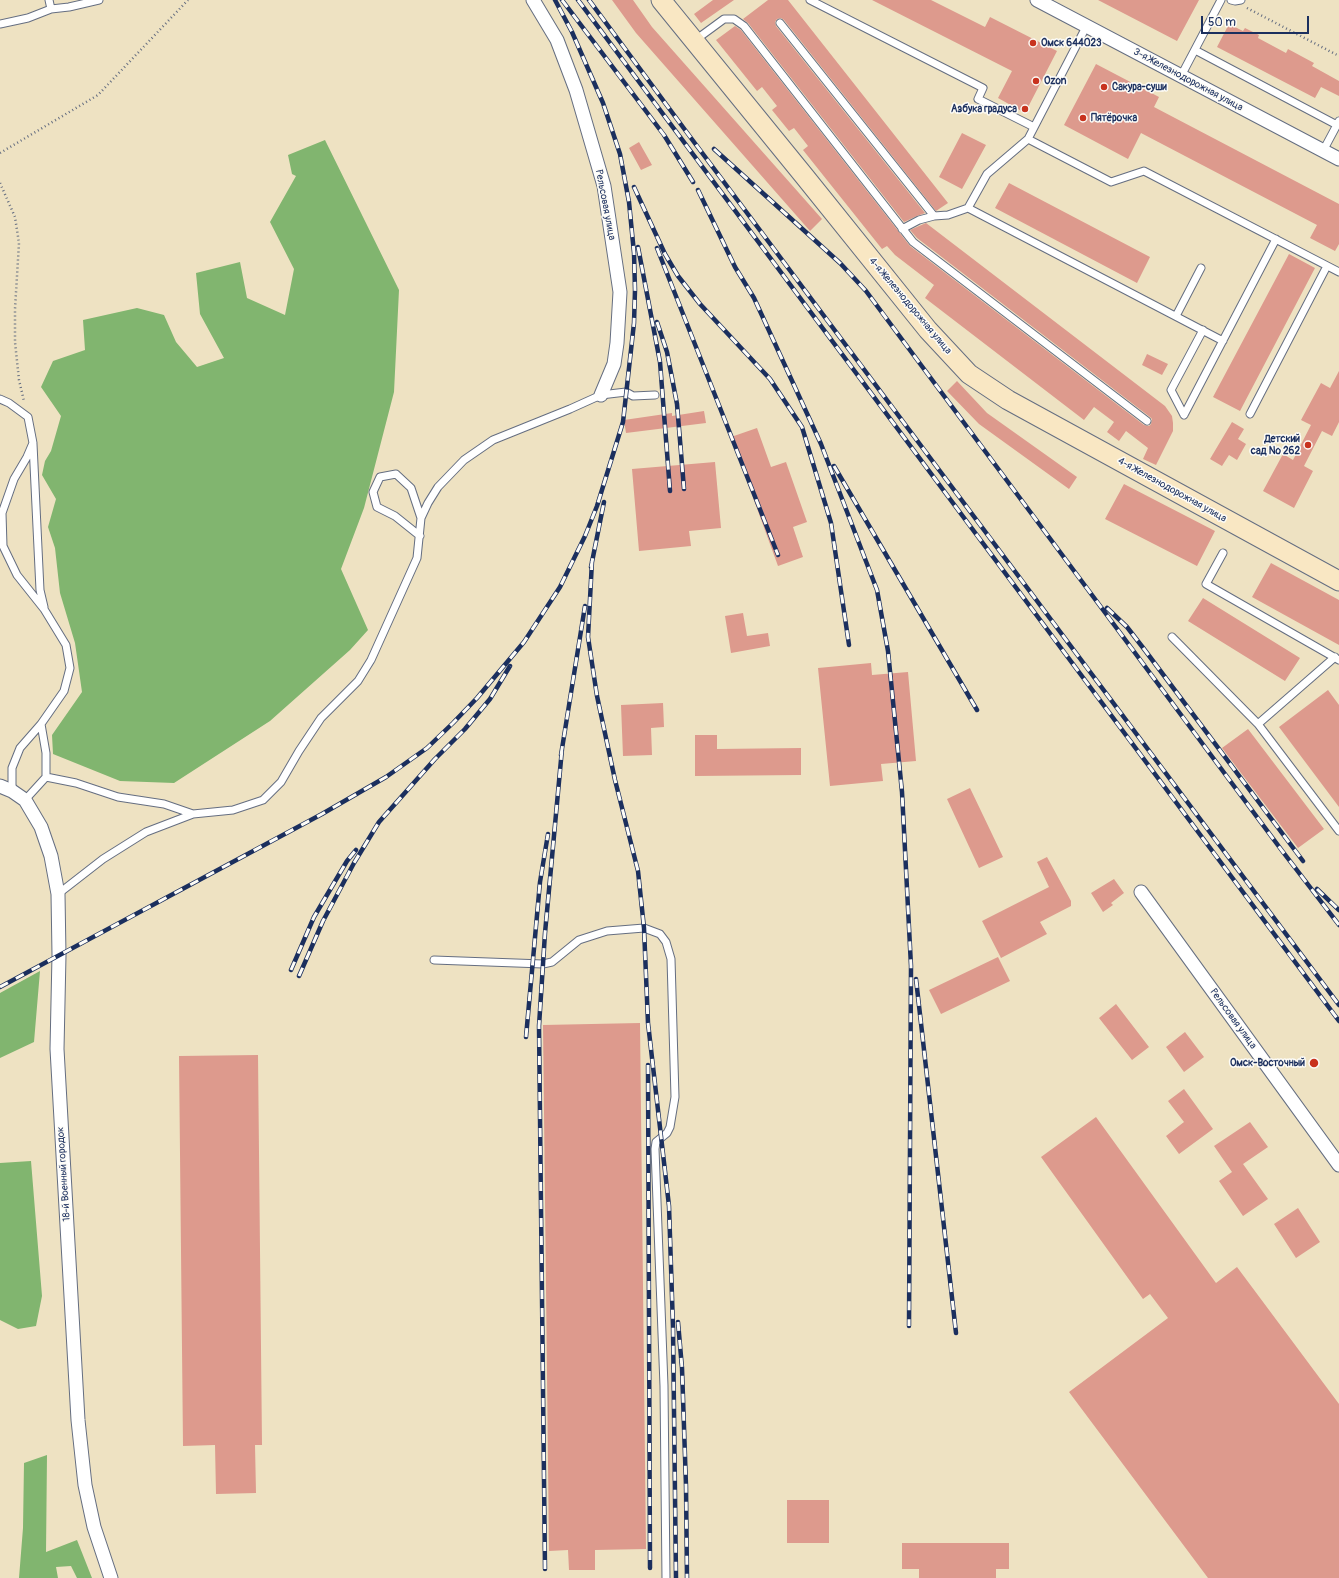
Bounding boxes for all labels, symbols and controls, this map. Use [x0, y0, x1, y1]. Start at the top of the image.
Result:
scale bar [1203, 8, 1311, 34]
text: 50 m [1208, 15, 1236, 30]
place label: Омск 644023 [1041, 37, 1101, 49]
marker: Омск 644023 [1028, 38, 1038, 48]
street label: 3-я Железнодорожная улица [1131, 46, 1245, 114]
place label: Ozon [1044, 75, 1066, 87]
marker: Ozon [1031, 76, 1041, 86]
place label: Сакура-суши [1112, 81, 1167, 93]
marker: Сакура-суши [1099, 82, 1109, 92]
place label: Азбука градуса [951, 103, 1017, 115]
marker: Азбука градуса [1020, 104, 1030, 114]
place label: Пятёрочка [1091, 112, 1137, 124]
marker: Пятёрочка [1078, 113, 1088, 123]
street label: Рельсовая улица [592, 169, 618, 241]
street label: 4-я Железнодорожная улица [866, 255, 954, 357]
place label: Детский сад № 262 [1251, 433, 1300, 456]
marker: Детский сад № 262 [1303, 440, 1313, 450]
street label: 4-я Железнодорожная улица [1116, 455, 1228, 525]
street label: Рельсовая улица [1207, 987, 1259, 1051]
place label: Омск-Восточный [1230, 1057, 1305, 1069]
marker: Омск-Восточный [1308, 1057, 1320, 1069]
street label: 18-й Военный городок [55, 1126, 73, 1222]

